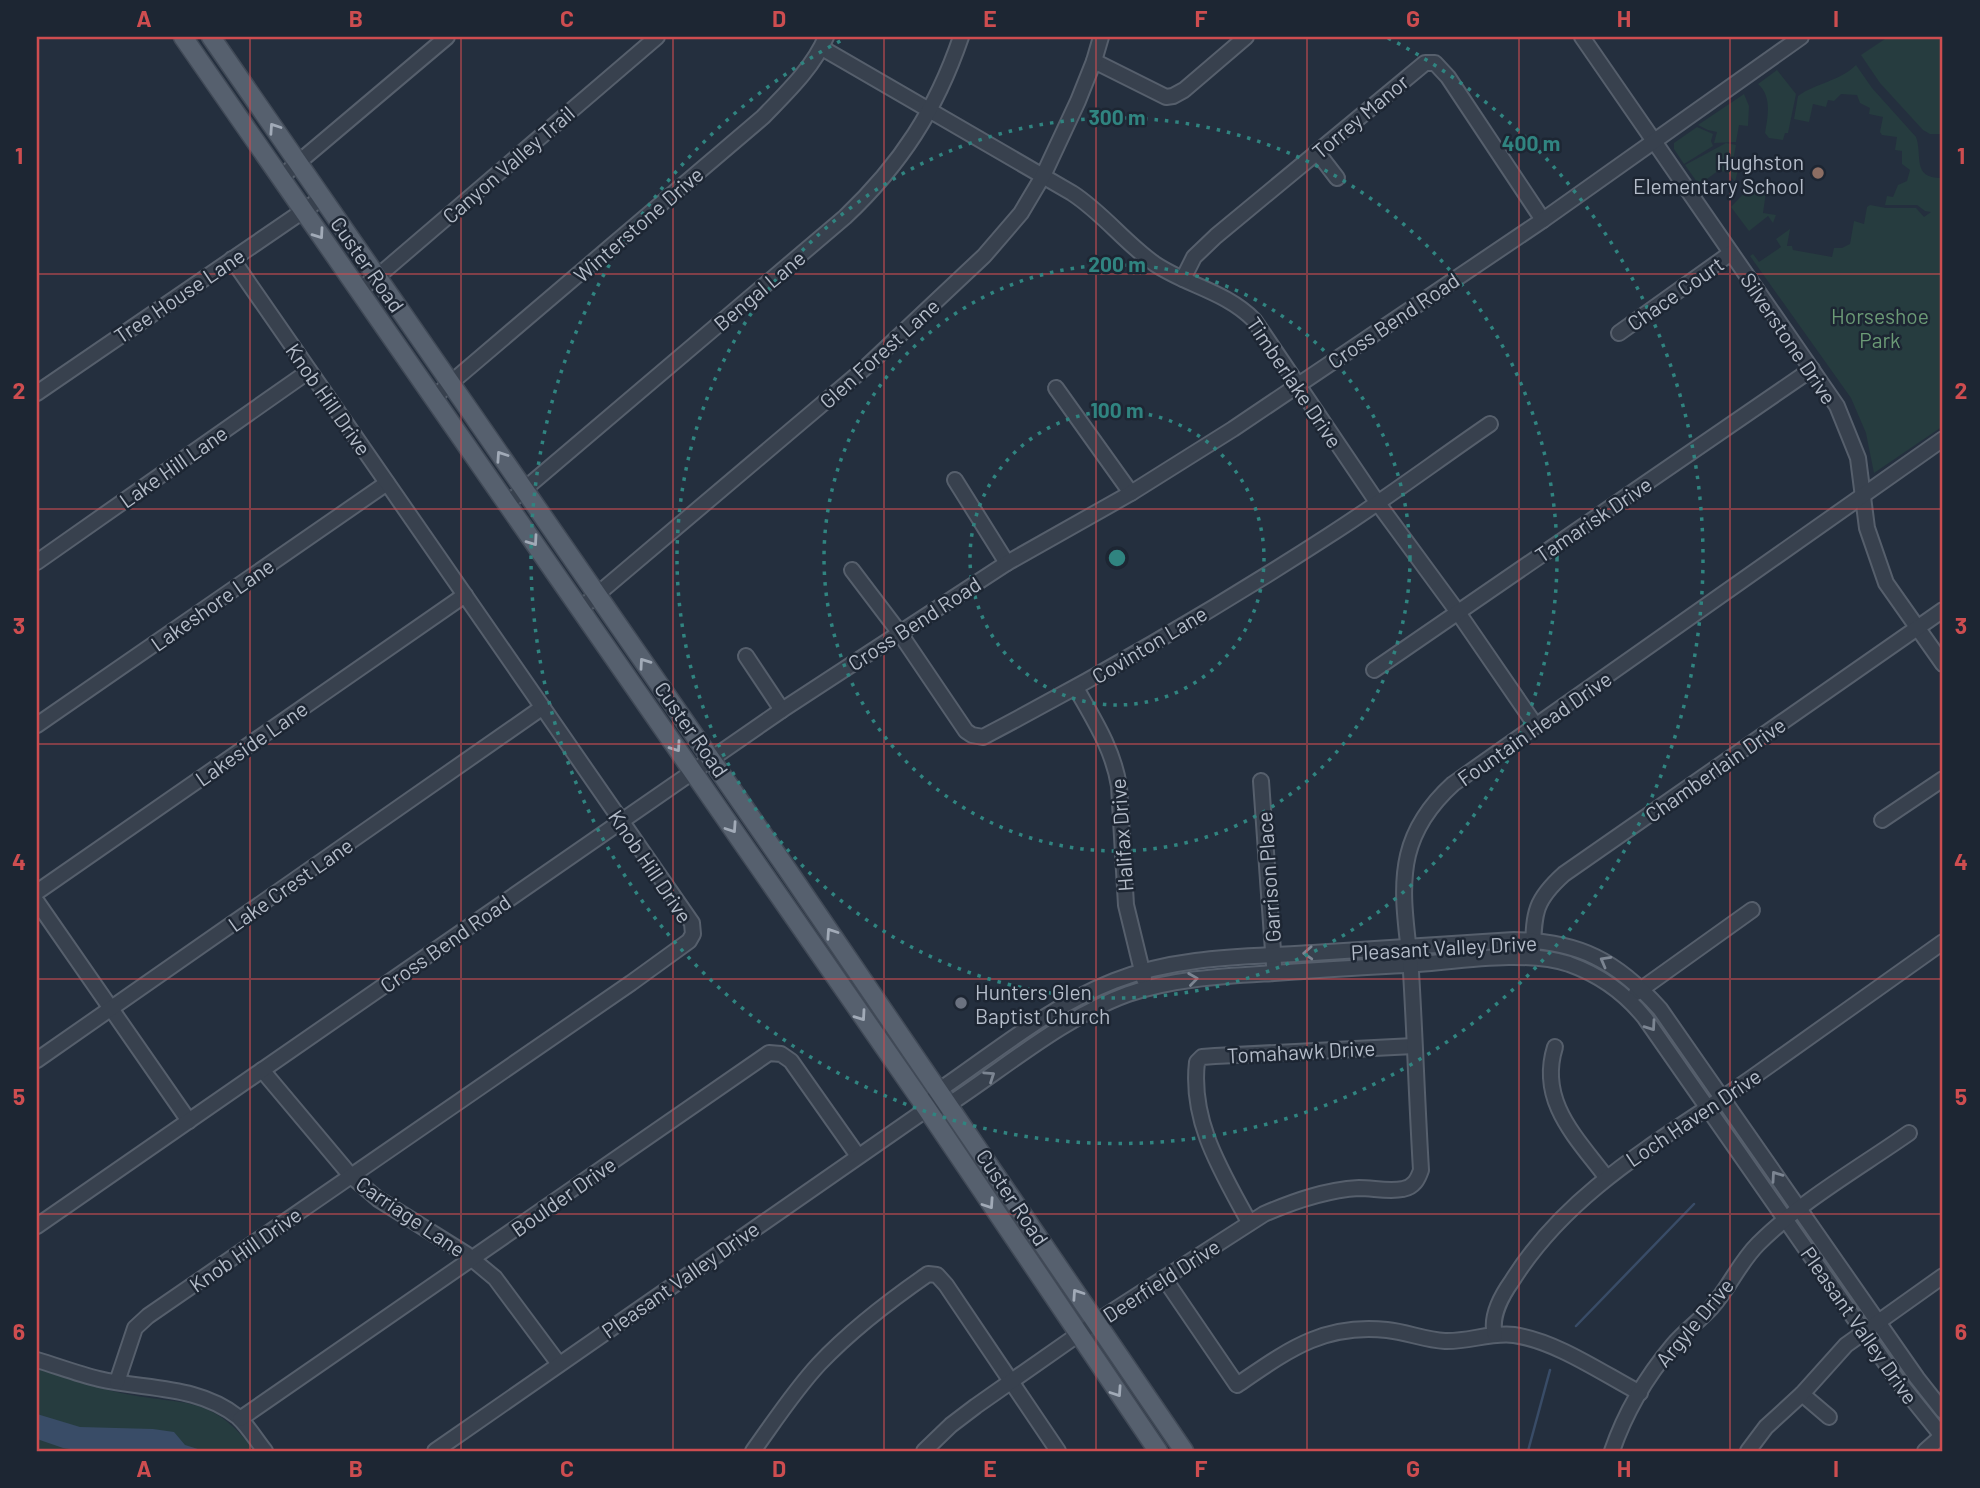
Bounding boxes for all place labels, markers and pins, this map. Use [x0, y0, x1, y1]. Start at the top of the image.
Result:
place label: Hughston Elementary School [1633, 149, 1804, 198]
marker: Hughston Elementary School [1810, 165, 1826, 181]
centre of rings [1105, 546, 1129, 570]
place label: Hunters Glen Baptist Church [975, 979, 1110, 1028]
marker: Hunters Glen Baptist Church [953, 995, 969, 1011]

